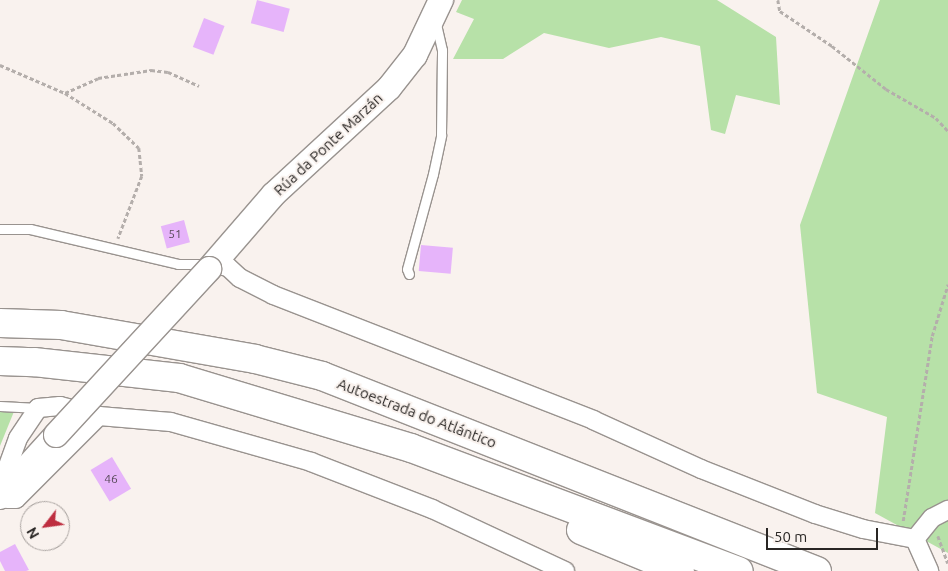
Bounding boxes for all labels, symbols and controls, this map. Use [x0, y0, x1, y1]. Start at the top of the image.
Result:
street label: Rúa da Ponte Marzán [270, 89, 386, 199]
house number: 51 [168, 227, 182, 241]
street label: Autoestrada do Atlántico [335, 374, 499, 452]
house number: 46 [104, 472, 118, 486]
north arrow [20, 501, 70, 551]
scale bar [768, 518, 880, 550]
text: N [23, 524, 42, 542]
text: 50 m [774, 528, 807, 545]

